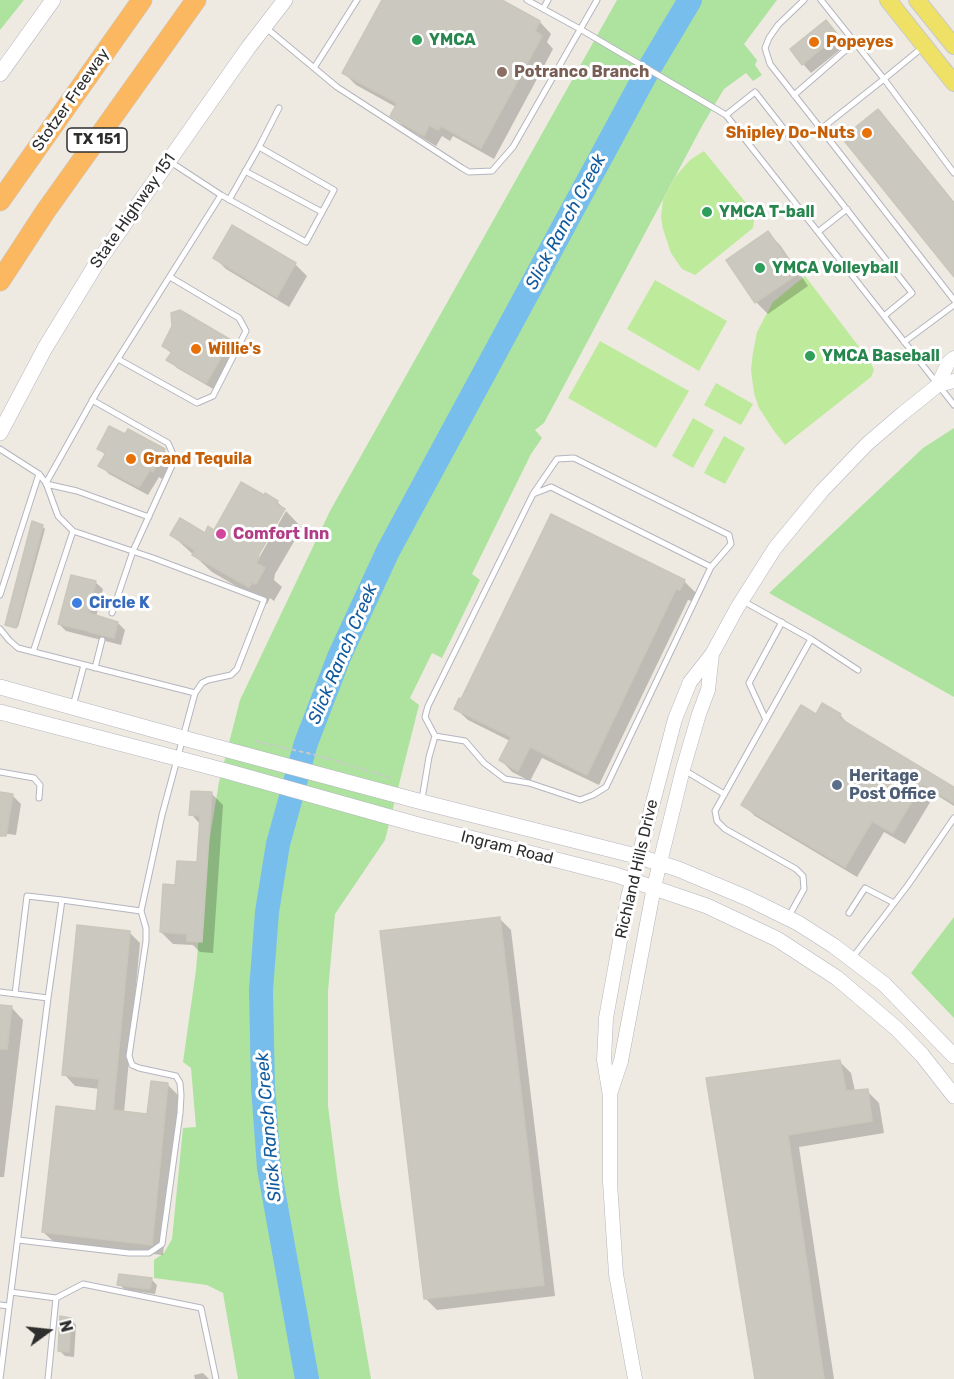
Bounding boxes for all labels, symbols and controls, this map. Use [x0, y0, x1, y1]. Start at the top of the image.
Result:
place label: YMCA [429, 30, 476, 50]
place label: Popeyes [826, 32, 893, 52]
marker: YMCA [410, 33, 424, 47]
marker: Popeyes [807, 35, 821, 49]
street label: Stotzer Freeway [28, 45, 114, 155]
place label: Potranco Branch [514, 62, 649, 82]
marker: Potranco Branch [495, 65, 509, 79]
place label: Shipley Do-Nuts [726, 123, 855, 143]
marker: Shipley Do-Nuts [860, 126, 874, 140]
road number: TX 151 [67, 128, 127, 152]
street label: State Highway 151 [86, 150, 180, 272]
water label: Slick Ranch Creek [521, 151, 611, 293]
place label: YMCA T-ball [719, 202, 815, 222]
marker: YMCA T-ball [700, 205, 714, 219]
place label: YMCA Volleyball [772, 258, 899, 278]
marker: YMCA Volleyball [753, 261, 767, 275]
place label: Willie's [208, 339, 261, 359]
marker: Willie's [189, 342, 203, 356]
place label: YMCA Baseball [822, 346, 940, 366]
marker: YMCA Baseball [803, 349, 817, 363]
place label: Grand Tequila [143, 449, 252, 469]
marker: Grand Tequila [124, 452, 138, 466]
place label: Comfort Inn [233, 524, 329, 544]
marker: Comfort Inn [214, 527, 228, 541]
water label: Slick Ranch Creek [304, 581, 382, 727]
place label: Circle K [89, 593, 150, 613]
marker: Circle K [70, 596, 84, 610]
place label: Heritage Post Office [849, 766, 936, 804]
marker: Heritage Post Office [830, 778, 844, 792]
street label: Richland Hills Drive [612, 797, 662, 941]
street label: Ingram Road [459, 827, 555, 869]
water label: Slick Ranch Creek [252, 1051, 286, 1203]
north arrow [18, 1301, 78, 1361]
text: N [55, 1318, 77, 1334]

